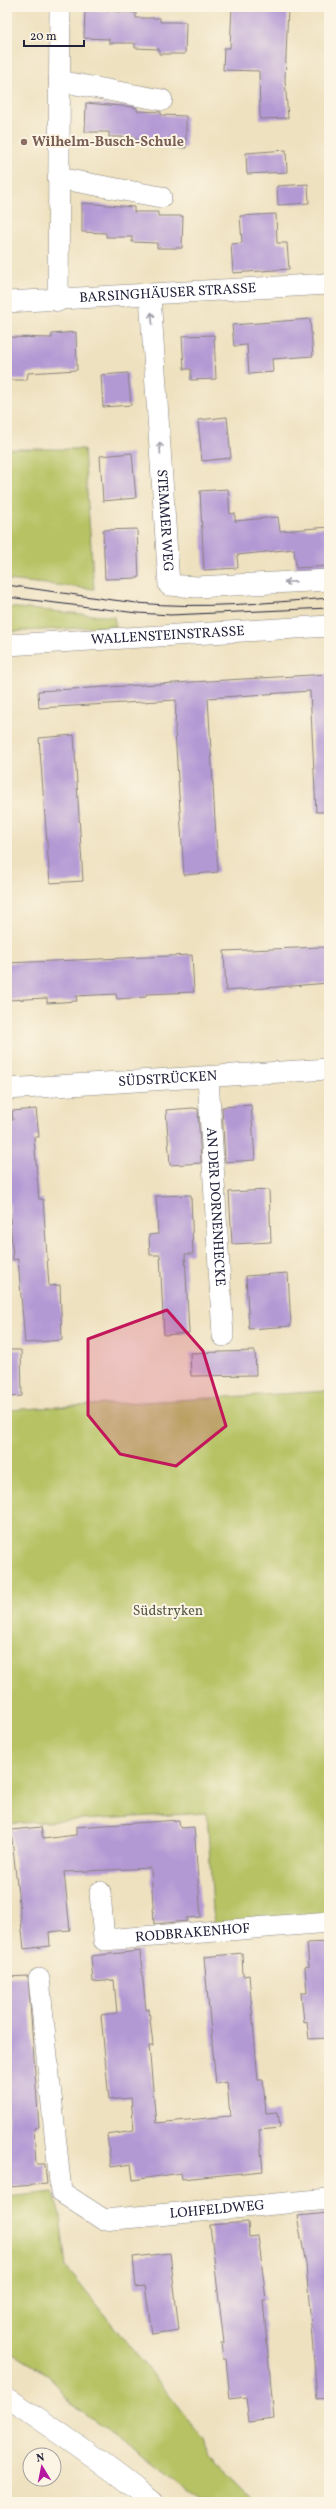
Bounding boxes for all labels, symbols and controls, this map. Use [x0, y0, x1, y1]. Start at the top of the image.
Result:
scale bar [24, 22, 84, 48]
text: 20 m [30, 29, 57, 45]
place label: Wilhelm-Busch-Schule [32, 133, 184, 152]
marker: Wilhelm-Busch-Schule [19, 137, 29, 147]
street label: BARSINGHÄUSER STRASSE [79, 279, 257, 307]
one-way arrow [148, 312, 155, 325]
one-way arrow [157, 442, 164, 455]
street label: STEMMER WEG [152, 469, 178, 572]
one-way arrow [284, 578, 297, 586]
street label: WALLENSTEINSTRASSE [90, 621, 245, 650]
street label: SÜDSTRÜCKEN [118, 1066, 218, 1092]
street label: AN DER DORNENHECKE [201, 1127, 230, 1287]
park label: Südstryken [133, 1602, 203, 1621]
street label: RODBRAKENHOF [134, 1919, 251, 1947]
street label: LOHFELDWEG [169, 2196, 265, 2223]
north arrow [22, 2447, 62, 2487]
text: N [35, 2451, 46, 2467]

